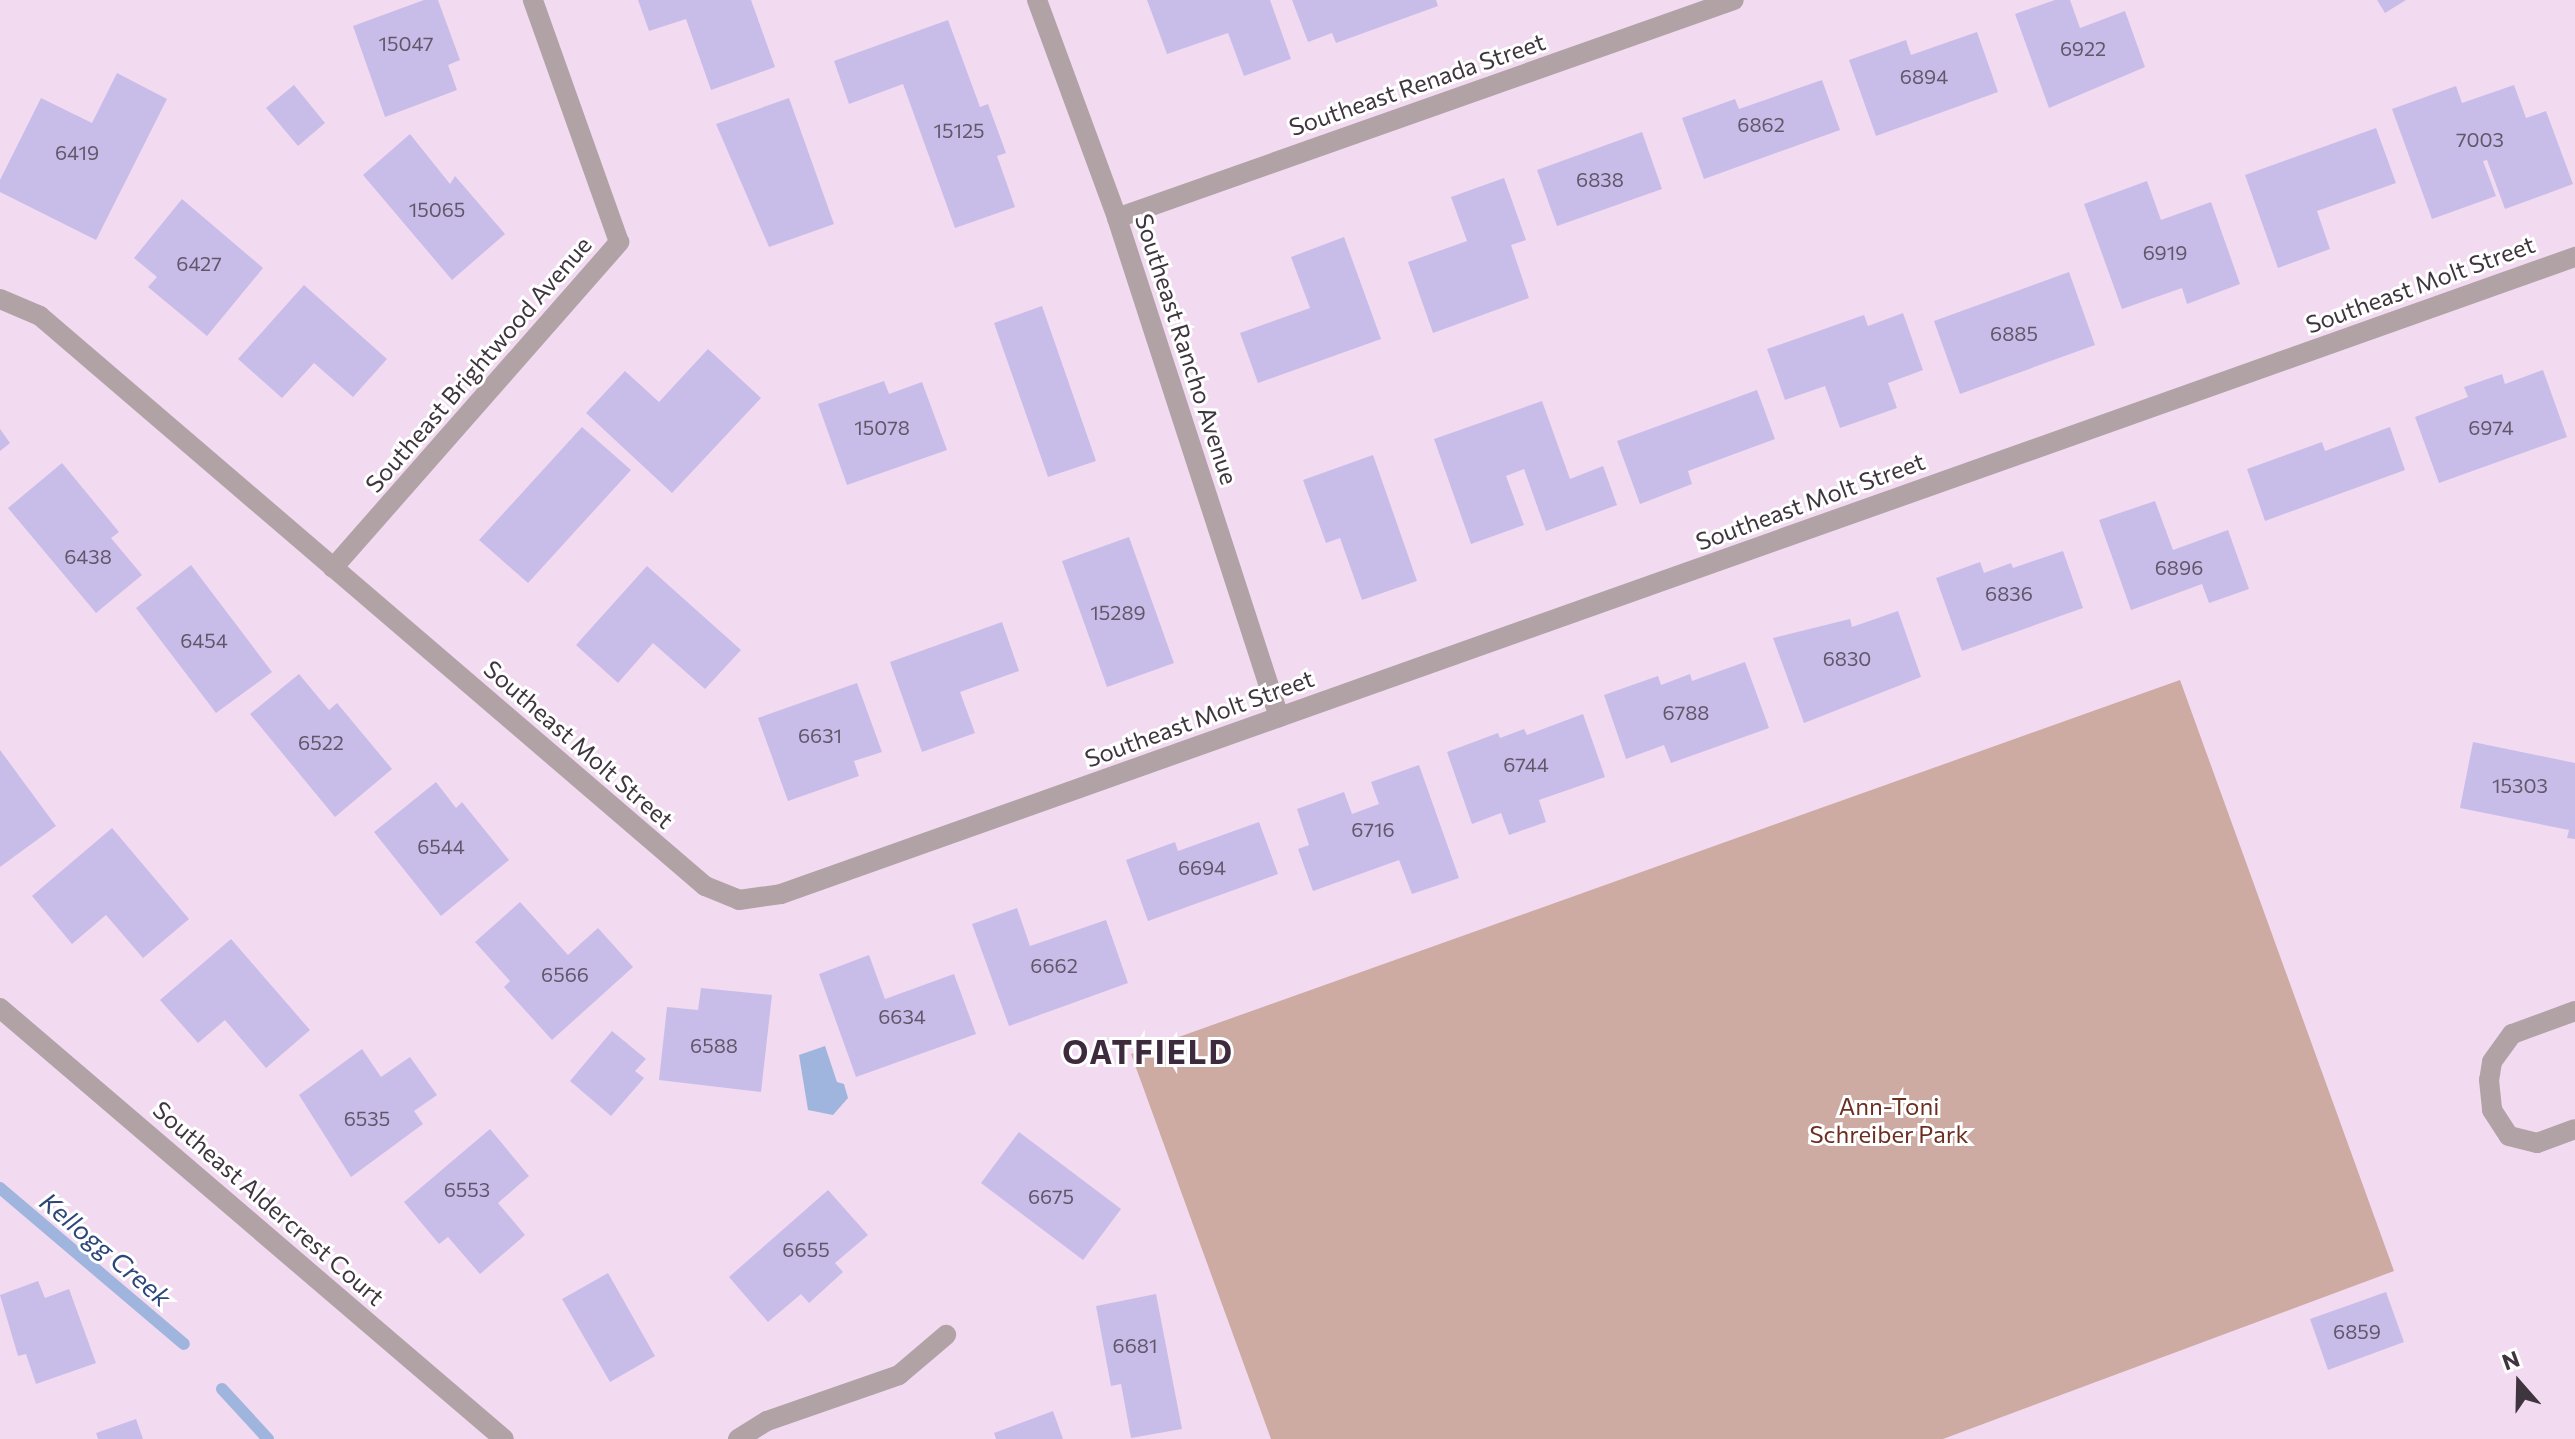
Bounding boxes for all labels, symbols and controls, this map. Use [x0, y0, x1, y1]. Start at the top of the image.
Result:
street label: Southeast Renada Street [1285, 27, 1549, 141]
house number: 15047 [378, 31, 434, 55]
house number: 6922 [2060, 36, 2106, 60]
house number: 6894 [1900, 64, 1948, 88]
house number: 6862 [1737, 112, 1785, 136]
house number: 15125 [933, 118, 985, 142]
house number: 7003 [2456, 127, 2504, 151]
house number: 6419 [55, 140, 99, 164]
house number: 6838 [1576, 167, 1624, 191]
house number: 15065 [409, 197, 465, 221]
street label: Southeast Rancho Avenue [1130, 210, 1244, 488]
street label: Southeast Molt Street [2302, 229, 2538, 339]
street label: Southeast Brightwood Avenue [359, 230, 597, 498]
house number: 6919 [2143, 240, 2187, 264]
house number: 6427 [176, 251, 222, 275]
house number: 6885 [1990, 321, 2038, 345]
house number: 15078 [854, 415, 910, 439]
house number: 6974 [2468, 415, 2514, 439]
street label: Southeast Molt Street [1692, 446, 1928, 556]
house number: 6438 [64, 544, 112, 568]
house number: 6896 [2155, 555, 2203, 579]
house number: 6836 [1985, 581, 2033, 605]
house number: 15289 [1090, 600, 1146, 624]
house number: 6454 [180, 628, 228, 652]
house number: 6830 [1823, 646, 1871, 670]
street label: Southeast Molt Street [478, 654, 680, 834]
street label: Southeast Molt Street [1081, 663, 1317, 773]
house number: 6788 [1663, 700, 1709, 724]
house number: 6631 [798, 723, 842, 747]
house number: 6522 [298, 730, 344, 754]
house number: 6744 [1503, 752, 1549, 776]
house number: 15303 [2492, 773, 2548, 797]
house number: 6716 [1351, 817, 1395, 841]
house number: 6544 [417, 834, 465, 858]
house number: 6694 [1178, 855, 1226, 879]
house number: 6662 [1030, 953, 1078, 977]
house number: 6566 [541, 962, 589, 986]
house number: 6634 [878, 1004, 926, 1028]
district label: OATFIELD [1062, 1032, 1234, 1070]
house number: 6588 [690, 1033, 738, 1057]
park label: Ann-Toni Schreiber Park [1810, 1092, 1968, 1148]
street label: Southeast Aldercrest Court [148, 1095, 390, 1311]
house number: 6535 [344, 1106, 390, 1130]
house number: 6553 [444, 1177, 490, 1201]
house number: 6675 [1028, 1184, 1074, 1208]
water label: Kellogg Creek [34, 1185, 178, 1313]
house number: 6655 [782, 1237, 830, 1261]
house number: 6859 [2333, 1319, 2381, 1343]
house number: 6681 [1113, 1333, 1157, 1357]
north arrow [2479, 1343, 2559, 1423]
text: N [2498, 1344, 2523, 1375]

